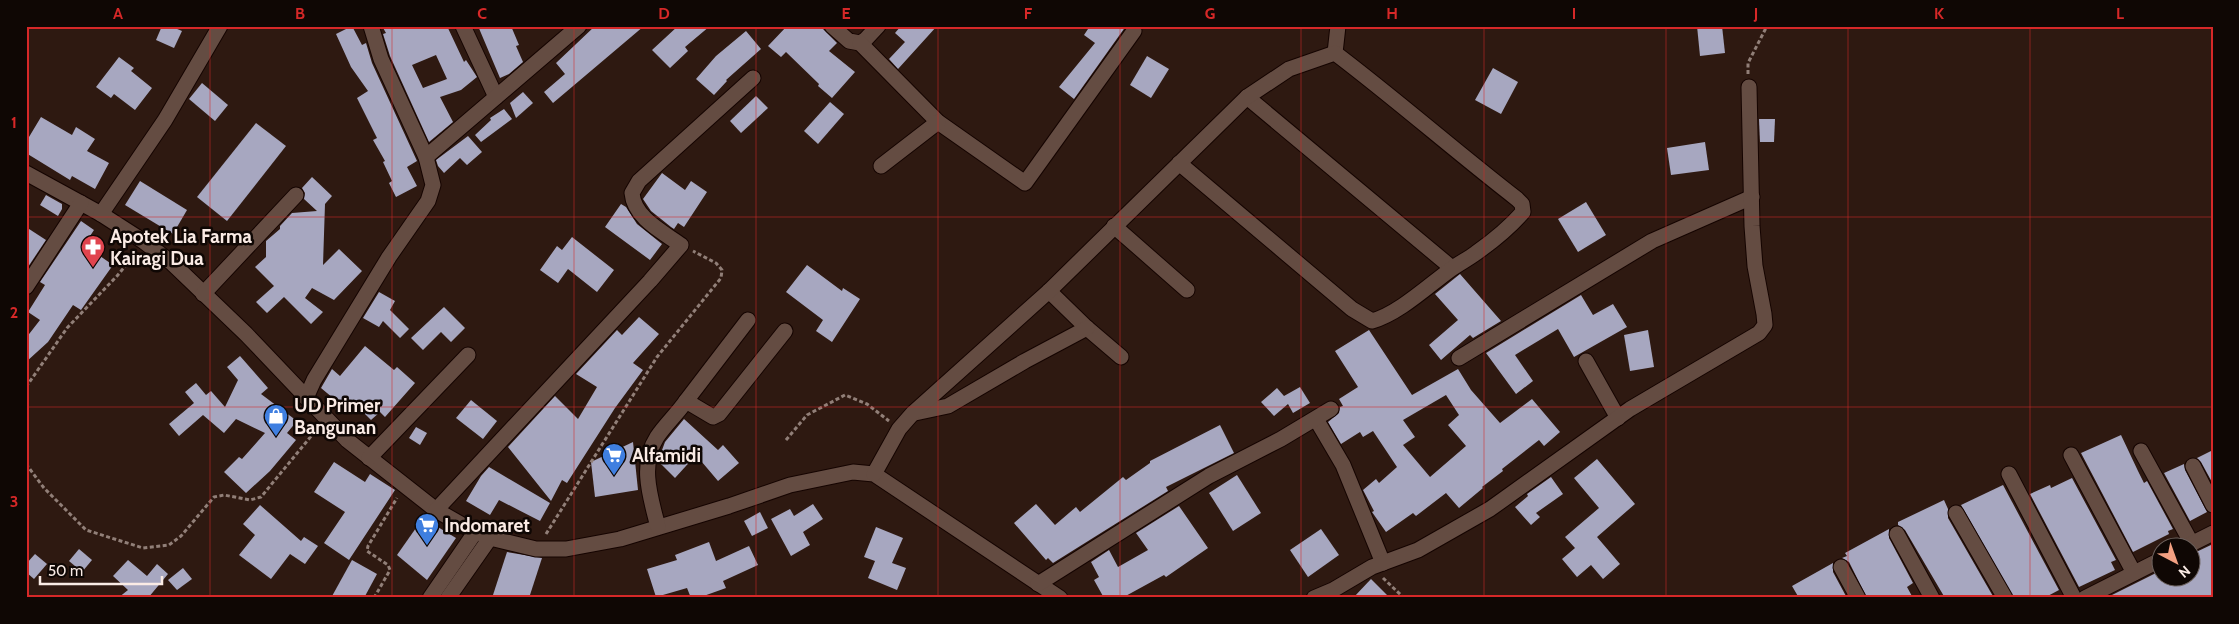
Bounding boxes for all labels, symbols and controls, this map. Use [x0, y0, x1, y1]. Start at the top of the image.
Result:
text: A [113, 4, 123, 23]
text: B [295, 4, 305, 23]
text: C [477, 4, 487, 23]
text: D [658, 4, 670, 23]
text: E [841, 4, 851, 23]
text: F [1024, 4, 1033, 23]
text: G [1205, 4, 1215, 23]
text: H [1386, 4, 1398, 23]
text: I [1572, 4, 1576, 23]
text: J [1753, 4, 1758, 23]
text: K [1934, 4, 1944, 23]
text: L [2116, 4, 2124, 23]
text: 1 [11, 113, 17, 132]
place label: Apotek Lia Farma Kairagi Dua [110, 225, 253, 270]
pharmacy icon: Apotek Lia Farma Kairagi Dua [80, 234, 106, 268]
text: 2 [10, 303, 18, 322]
place label: UD Primer Bangunan [294, 394, 381, 439]
shop icon: UD Primer Bangunan [263, 403, 289, 437]
supermarket icon: Alfamidi [601, 442, 627, 476]
place label: Alfamidi [632, 444, 701, 467]
text: 3 [10, 492, 18, 511]
supermarket icon: Indomaret [414, 512, 440, 546]
place label: Indomaret [444, 514, 530, 537]
north arrow [2152, 536, 2202, 586]
scale bar [40, 554, 162, 586]
text: 50 m [48, 562, 83, 580]
text: N [2175, 562, 2194, 582]

